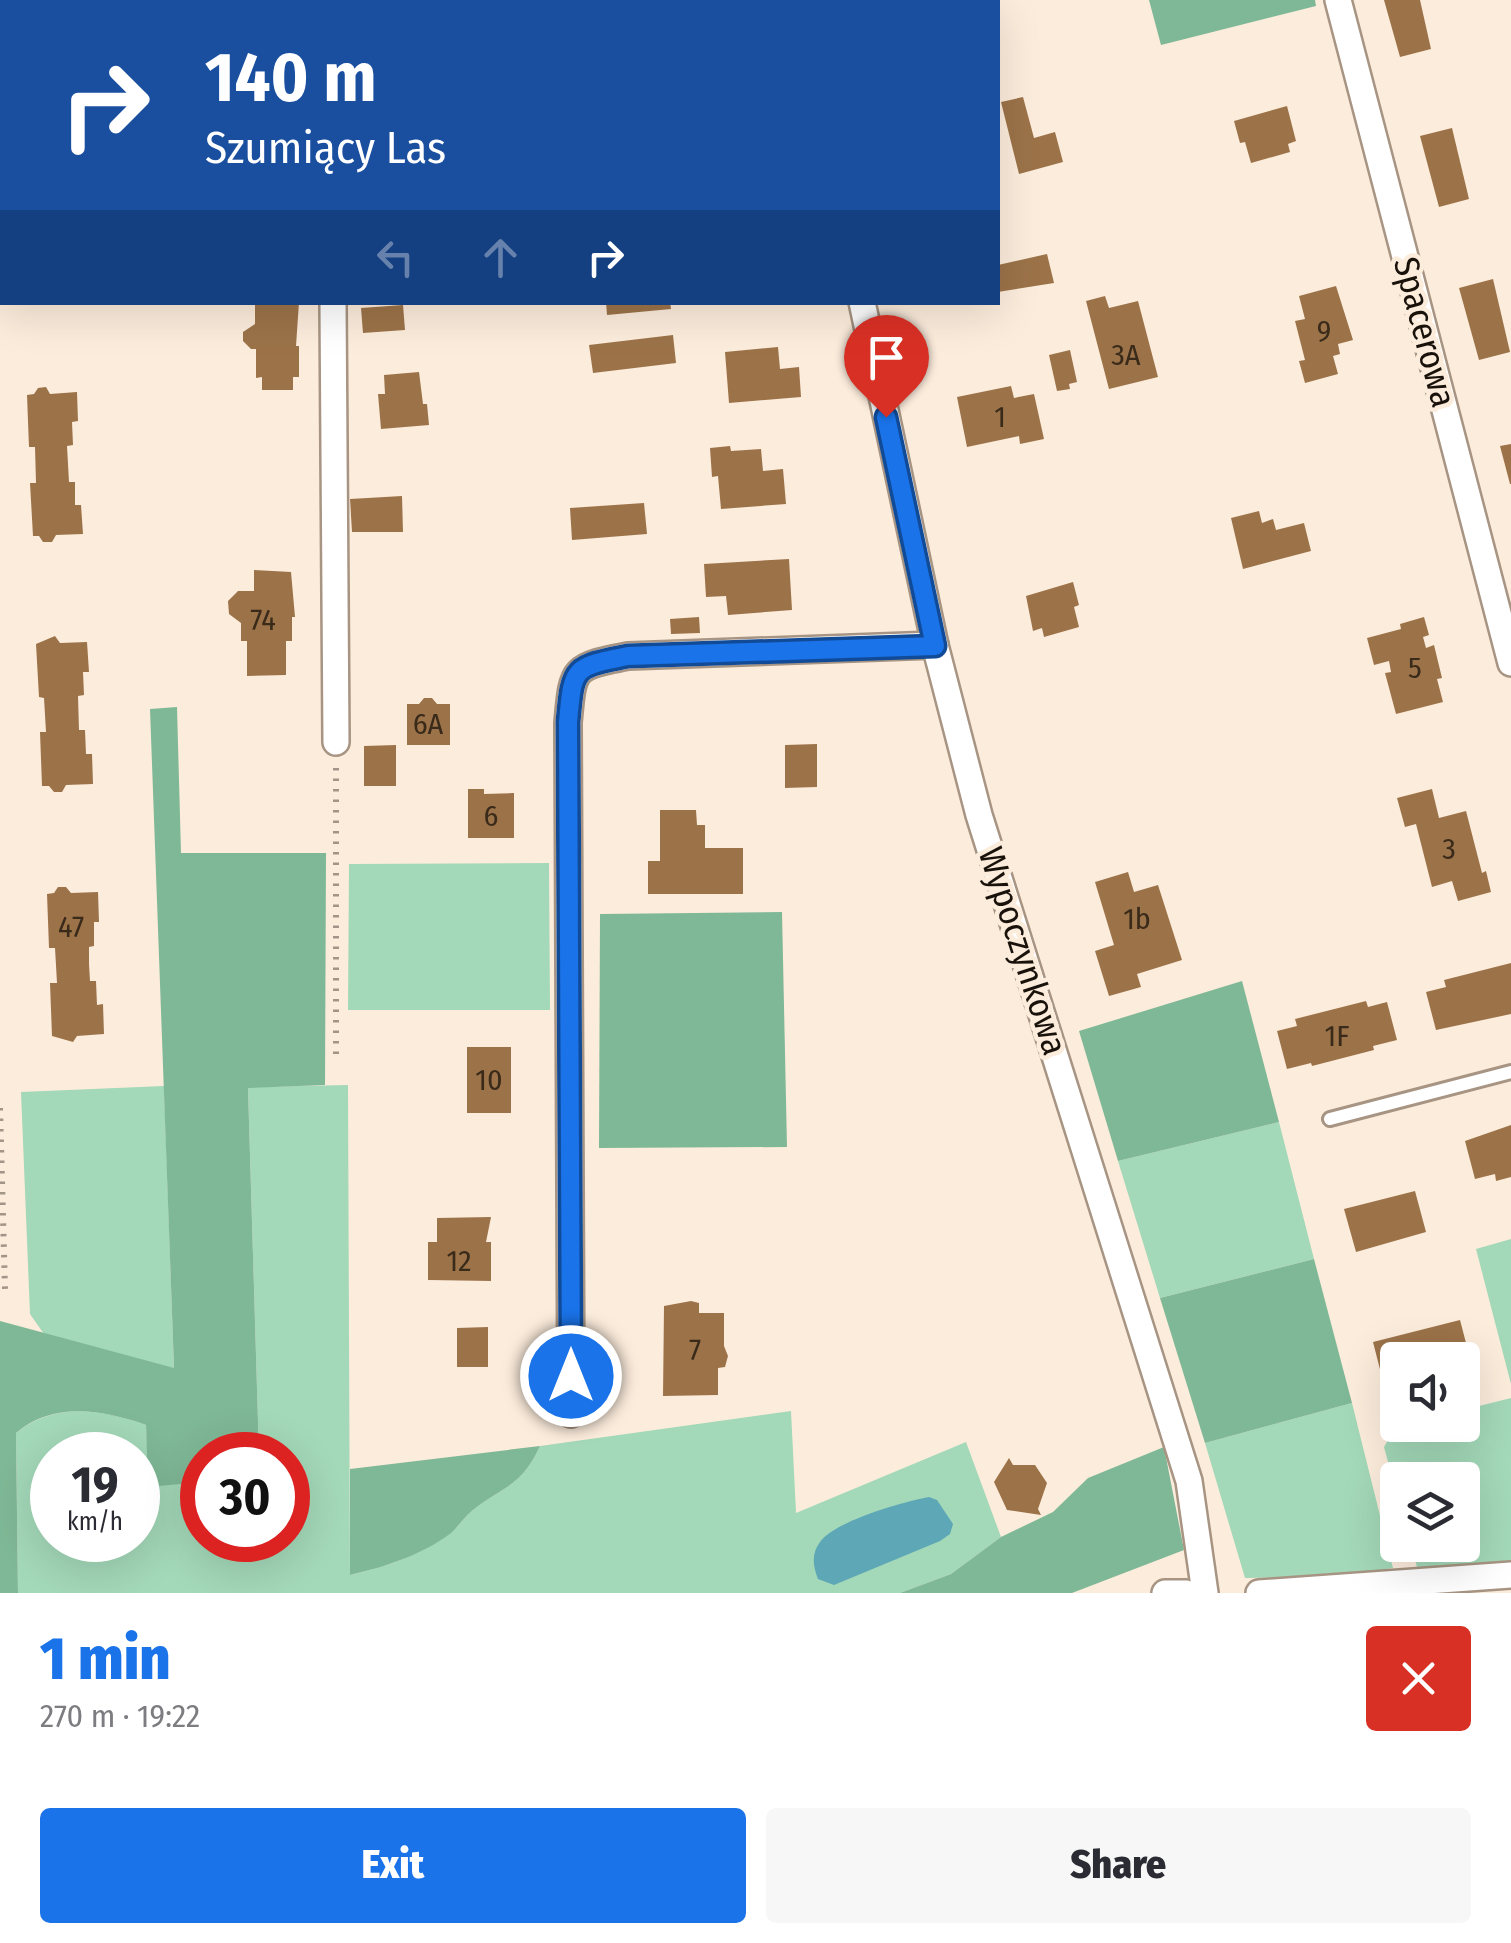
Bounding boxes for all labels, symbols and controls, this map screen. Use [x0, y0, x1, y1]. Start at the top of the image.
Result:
text: 140 m [205, 36, 377, 120]
icon: right [40, 40, 170, 170]
text: Szumiący Las [205, 121, 446, 175]
icon: left [368, 230, 423, 285]
icon: ahead [473, 230, 528, 285]
icon: right [578, 230, 633, 285]
street label: Spacerowa [1385, 252, 1465, 412]
house number: 9 [1317, 313, 1331, 349]
pin [844, 315, 929, 418]
icon: arrive [859, 330, 914, 385]
house number: 3A [1111, 337, 1141, 373]
house number: 1 [994, 399, 1006, 435]
house number: 74 [250, 602, 276, 638]
house number: 5 [1408, 650, 1422, 686]
house number: 6A [413, 706, 444, 742]
house number: 6 [484, 798, 498, 834]
house number: 3 [1442, 831, 1456, 867]
street label: Wypoczynkowa [970, 842, 1076, 1060]
house number: 1b [1123, 901, 1151, 937]
house number: 47 [58, 909, 84, 945]
house number: 1F [1325, 1018, 1349, 1054]
house number: 10 [475, 1062, 503, 1098]
house number: 12 [447, 1243, 471, 1279]
position arrow [519, 1324, 623, 1428]
house number: 7 [689, 1332, 701, 1368]
map controls [1380, 1342, 1480, 1562]
button: sound [1380, 1342, 1480, 1442]
speed limit sign: 30 [180, 1432, 310, 1562]
text: 19 [71, 1455, 118, 1515]
button: layers [1380, 1462, 1480, 1562]
text: km/h [67, 1507, 123, 1537]
text: 1 min [40, 1623, 171, 1695]
button: close [1366, 1626, 1471, 1731]
text: 270 m · 19:22 [40, 1697, 200, 1735]
button: Exit [40, 1808, 746, 1923]
button: Share [766, 1808, 1471, 1923]

